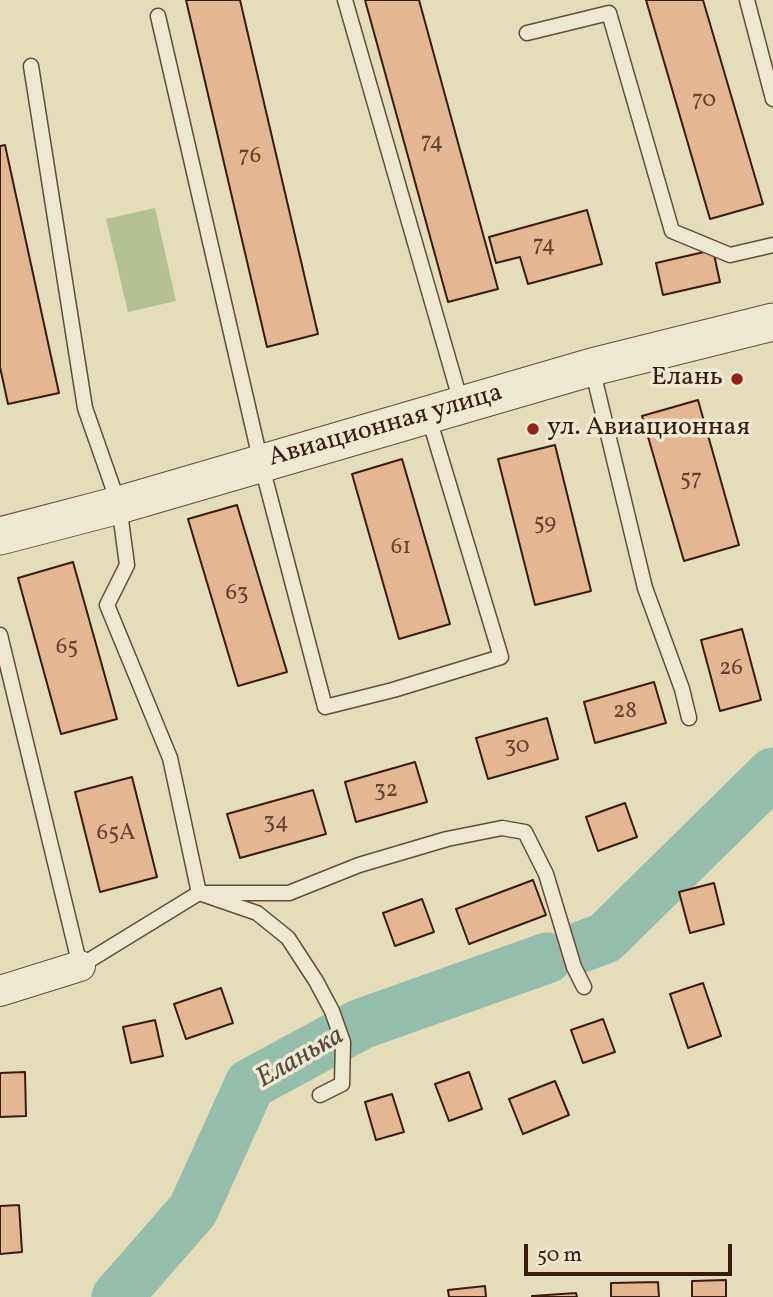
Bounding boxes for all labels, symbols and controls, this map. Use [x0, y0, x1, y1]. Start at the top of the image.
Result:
house number: 70 [692, 88, 716, 116]
house number: 74 [421, 130, 443, 158]
house number: 76 [239, 144, 261, 172]
house number: 74 [533, 233, 555, 261]
place label: Елань [651, 363, 723, 395]
marker: Елань [729, 371, 745, 387]
street label: Авиационная улица [265, 379, 507, 475]
place label: ул. Авиационная [547, 413, 750, 445]
marker: ул. Авиационная [525, 421, 541, 437]
house number: 57 [680, 467, 702, 495]
house number: 59 [534, 511, 556, 539]
house number: 61 [391, 535, 411, 563]
house number: 63 [225, 581, 249, 609]
house number: 65 [56, 635, 78, 663]
house number: 26 [719, 656, 743, 684]
house number: 28 [613, 699, 637, 727]
house number: 30 [504, 734, 530, 762]
house number: 32 [374, 778, 398, 806]
house number: 34 [263, 810, 289, 838]
house number: 65А [97, 821, 135, 849]
water label: Еланька [251, 1021, 351, 1097]
scale bar [528, 1230, 736, 1274]
text: 50 m [537, 1241, 582, 1270]

